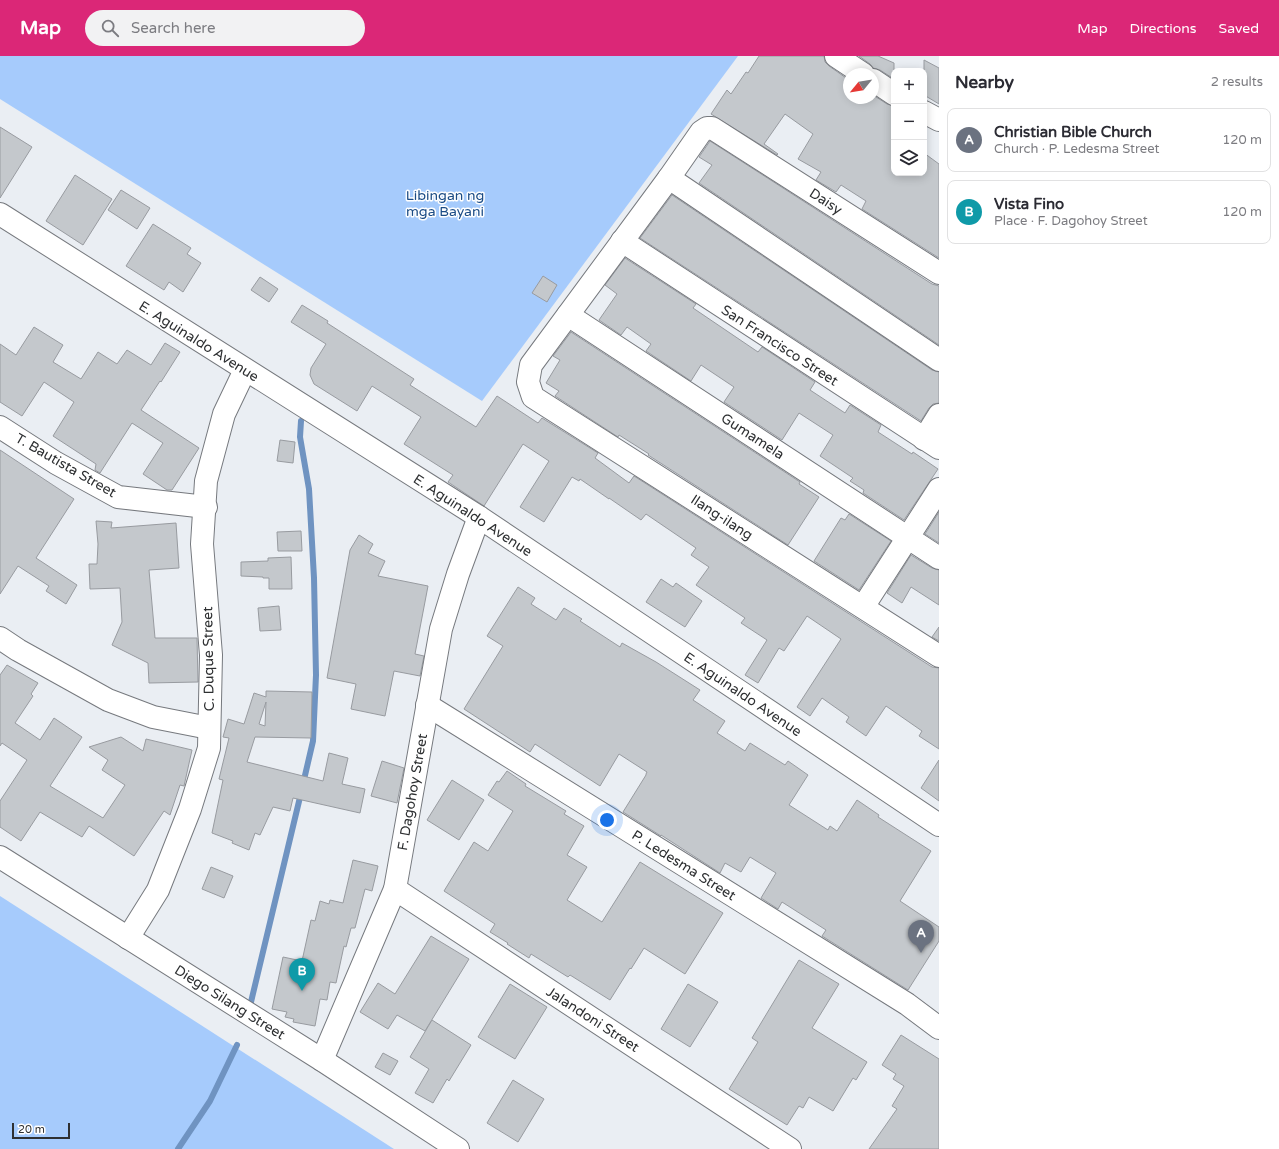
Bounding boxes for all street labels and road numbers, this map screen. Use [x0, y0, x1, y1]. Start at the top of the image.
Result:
street label: Daisy [806, 185, 846, 219]
street label: E. Aguinaldo Avenue [136, 298, 262, 385]
street label: San Francisco Street [718, 301, 842, 390]
street label: Gumamela [718, 410, 788, 463]
street label: T. Bautista Street [12, 430, 120, 501]
street label: E. Aguinaldo Avenue [410, 471, 535, 560]
street label: Ilang-ilang [688, 491, 756, 544]
street label: C. Duque Street [199, 606, 218, 712]
street label: E. Aguinaldo Avenue [681, 649, 805, 740]
street label: F. Dagohoy Street [394, 732, 431, 852]
street label: P. Ledesma Street [629, 827, 739, 905]
street label: Diego Silang Street [171, 962, 289, 1044]
street label: Jalandoni Street [543, 983, 643, 1056]

